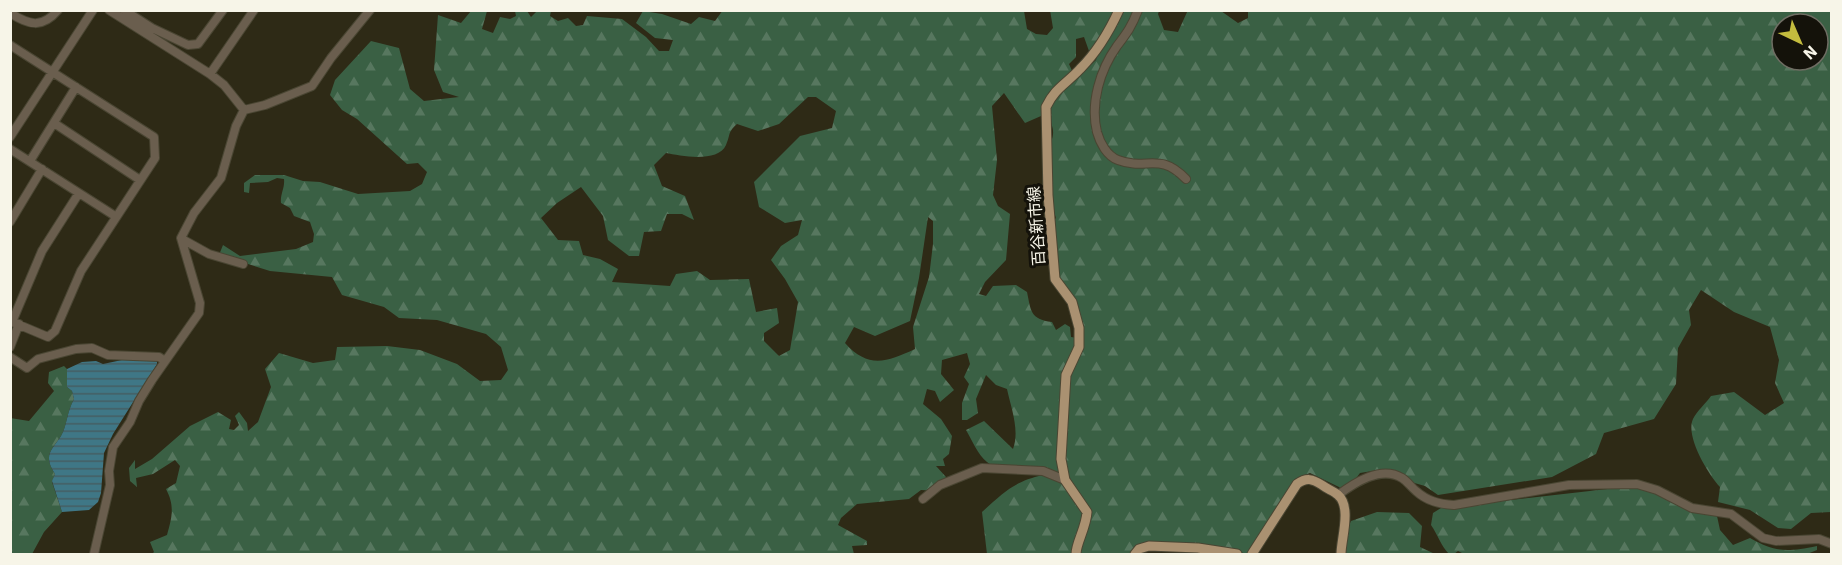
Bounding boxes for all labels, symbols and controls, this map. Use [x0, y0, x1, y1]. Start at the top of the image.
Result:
north arrow [1770, 12, 1830, 72]
text: N [1799, 42, 1822, 64]
street label: 百谷新市線 [1023, 185, 1049, 267]

